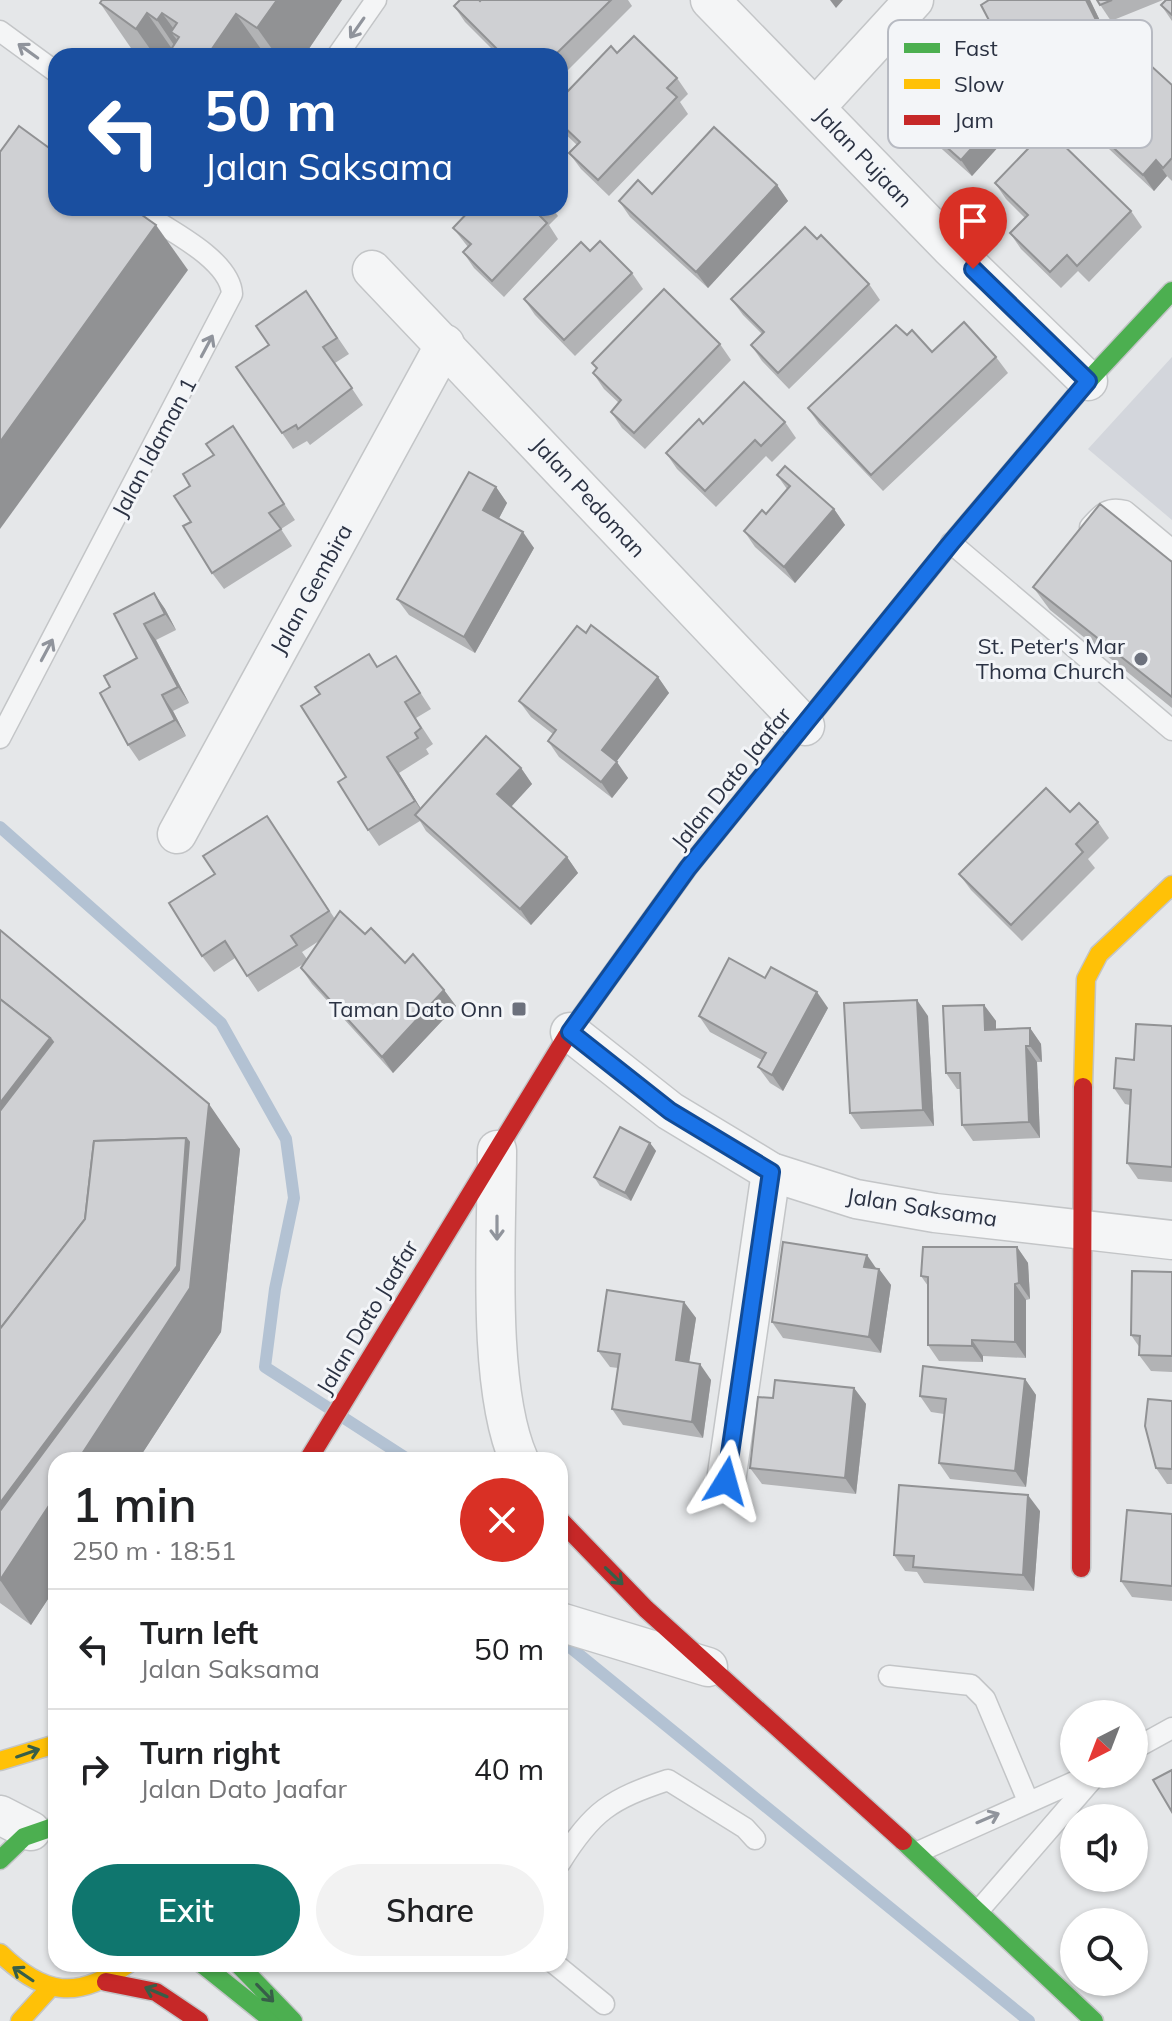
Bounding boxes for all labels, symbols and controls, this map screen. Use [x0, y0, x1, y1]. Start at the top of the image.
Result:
one-way arrow [349, 17, 366, 38]
legend [888, 20, 1152, 148]
text: Fast [954, 34, 998, 62]
one-way arrow [18, 43, 39, 60]
text: Slow [954, 70, 1004, 98]
text: 50 m [204, 75, 337, 145]
icon: left [72, 80, 176, 184]
street label: Jalan Pujaan [809, 101, 919, 213]
text: Jam [954, 106, 994, 134]
text: Jalan Saksama [204, 144, 453, 189]
pin [939, 187, 1007, 269]
icon: arrive [951, 199, 995, 243]
one-way arrow [200, 335, 216, 358]
street label: Jalan Idaman 1 [105, 372, 203, 522]
street label: Jalan Pedoman [526, 431, 652, 563]
street label: Jalan Gembira [264, 519, 358, 659]
place label: St. Peter's Mar Thoma Church [976, 632, 1125, 685]
one-way arrow [39, 639, 55, 663]
marker: St. Peter's Mar Thoma Church [1132, 650, 1150, 668]
street label: Jalan Dato Jaafar [665, 701, 797, 855]
place label: Taman Dato Onn [329, 995, 503, 1023]
marker: Taman Dato Onn [510, 1000, 528, 1018]
street label: Jalan Saksama [845, 1181, 999, 1233]
one-way arrow [489, 1214, 505, 1241]
street label: Jalan Dato Jaafar [310, 1235, 424, 1399]
position arrow [684, 1439, 768, 1523]
text: 1 min [72, 1474, 197, 1534]
button: close [460, 1478, 544, 1562]
text: 250 m · 18:51 [72, 1534, 236, 1567]
one-way arrow [604, 1566, 623, 1585]
text: Turn left [140, 1614, 258, 1652]
icon: left [72, 1627, 116, 1671]
text: 50 m [474, 1630, 544, 1668]
text: Jalan Saksama [140, 1652, 320, 1685]
north arrow [1060, 1700, 1148, 1788]
map controls [1060, 1700, 1148, 1996]
text: Turn right [140, 1734, 280, 1772]
one-way arrow [15, 1745, 40, 1760]
icon: right [72, 1747, 116, 1791]
text: 40 m [474, 1750, 544, 1788]
text: Jalan Dato Jaafar [140, 1772, 347, 1805]
button: sound [1060, 1804, 1148, 1892]
one-way arrow [975, 1810, 1000, 1825]
button: Exit [72, 1864, 300, 1956]
button: Share [316, 1864, 544, 1956]
button: search [1060, 1908, 1148, 1996]
one-way arrow [12, 1965, 35, 1982]
one-way arrow [256, 1982, 274, 2002]
one-way arrow [145, 1983, 169, 1998]

